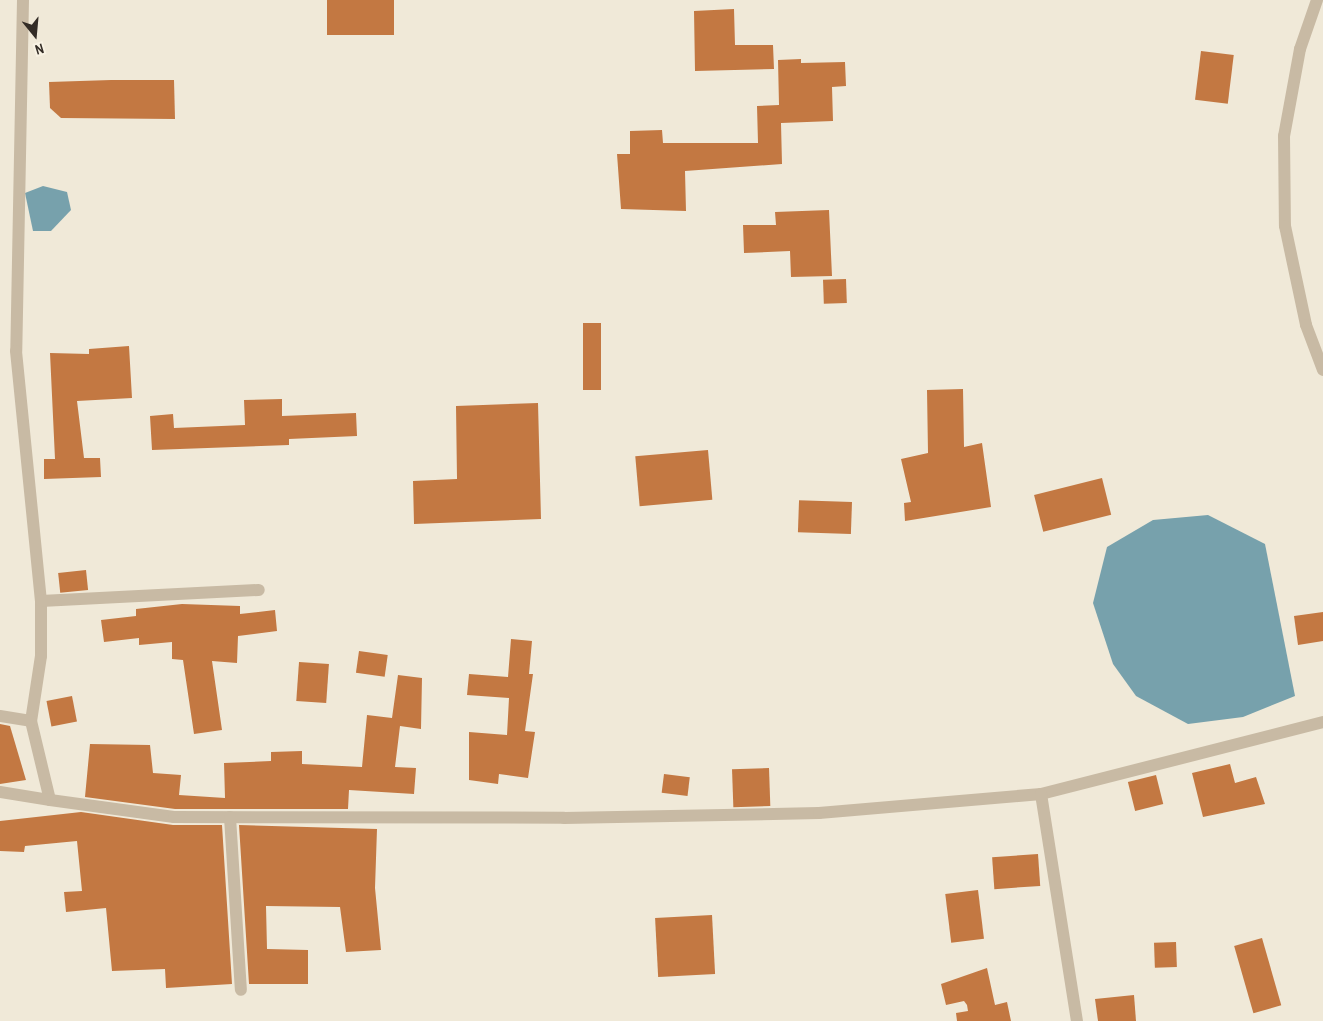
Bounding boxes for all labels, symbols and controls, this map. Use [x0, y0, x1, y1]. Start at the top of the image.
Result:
north arrow [10, 10, 60, 60]
text: N [33, 40, 46, 59]

